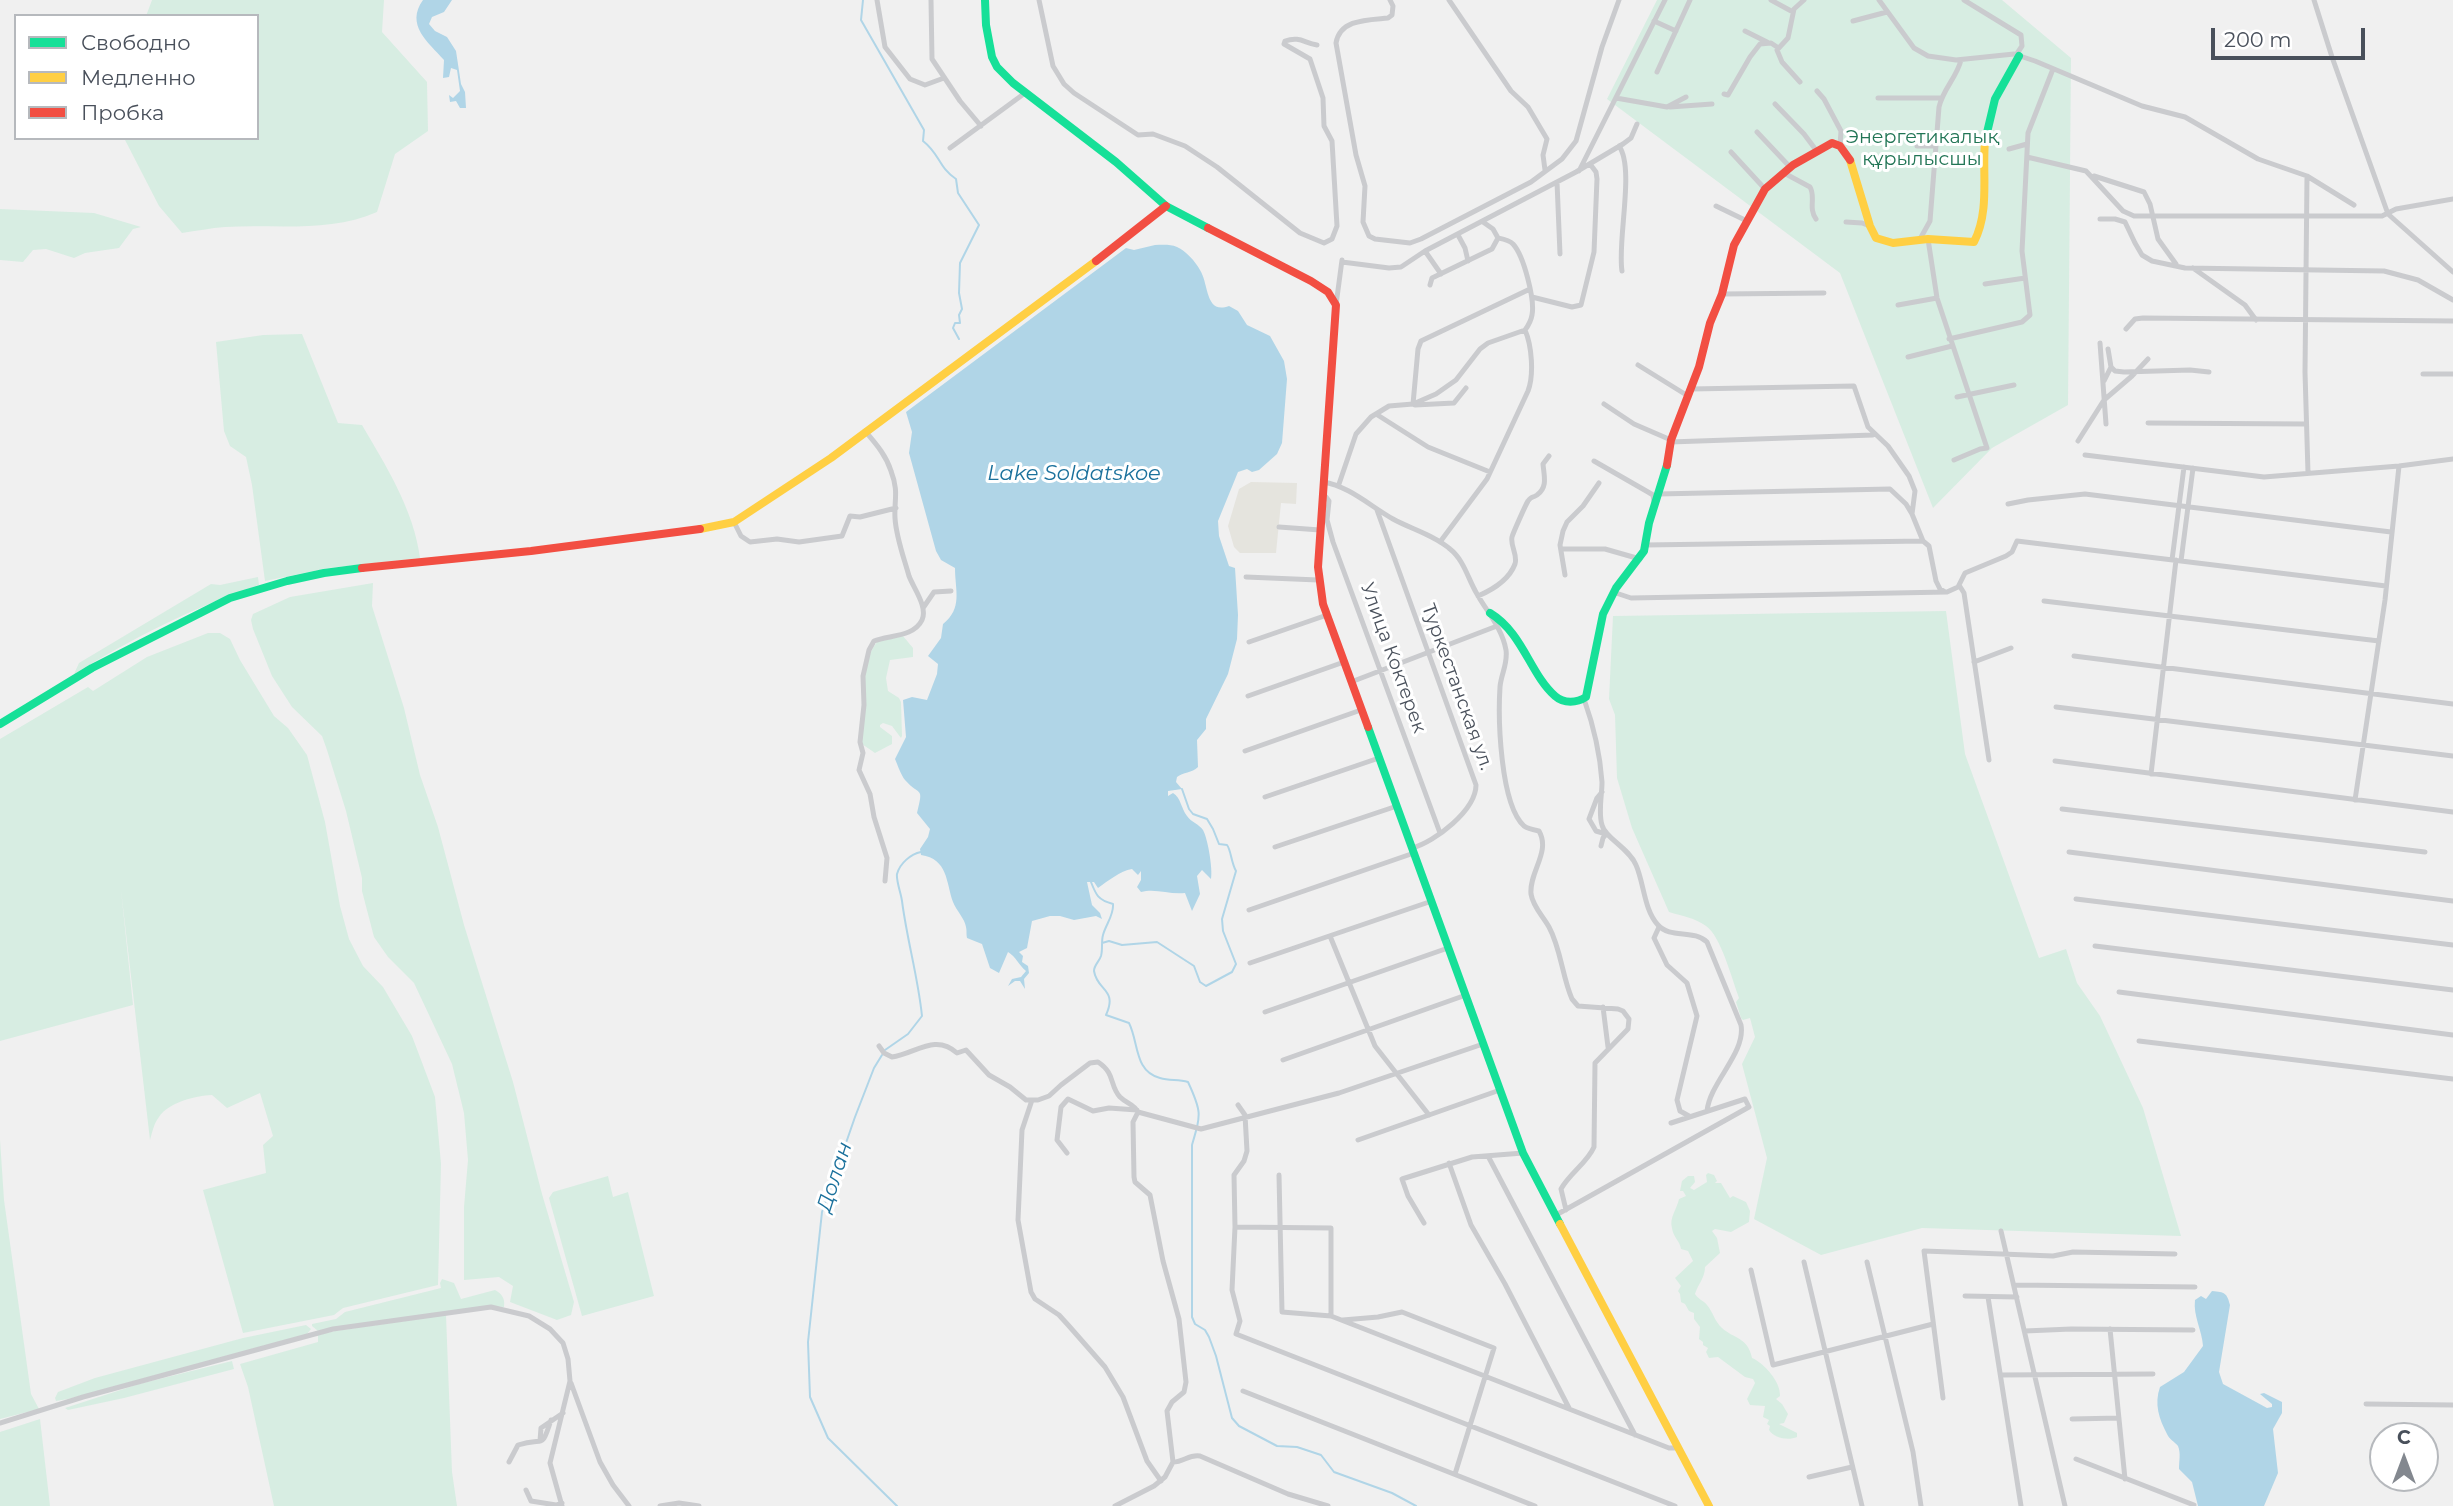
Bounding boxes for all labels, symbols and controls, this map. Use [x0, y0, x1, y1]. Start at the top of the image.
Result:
legend [14, 14, 259, 140]
scale bar [2215, 14, 2369, 58]
text: 200 m [2224, 27, 2291, 52]
text: Свободно [81, 30, 191, 55]
text: Медленно [81, 65, 196, 90]
text: Пробка [81, 100, 164, 125]
park label: Энергетикалық құрылысшы [1846, 126, 1998, 170]
water label: Lake Soldatskoe [987, 461, 1161, 487]
street label: Улица Коктерек [1355, 580, 1431, 736]
street label: Туркестанская ул. [1416, 601, 1498, 773]
water label: Долан [812, 1139, 858, 1215]
north arrow [2369, 1422, 2439, 1492]
text: С [2397, 1426, 2411, 1449]

